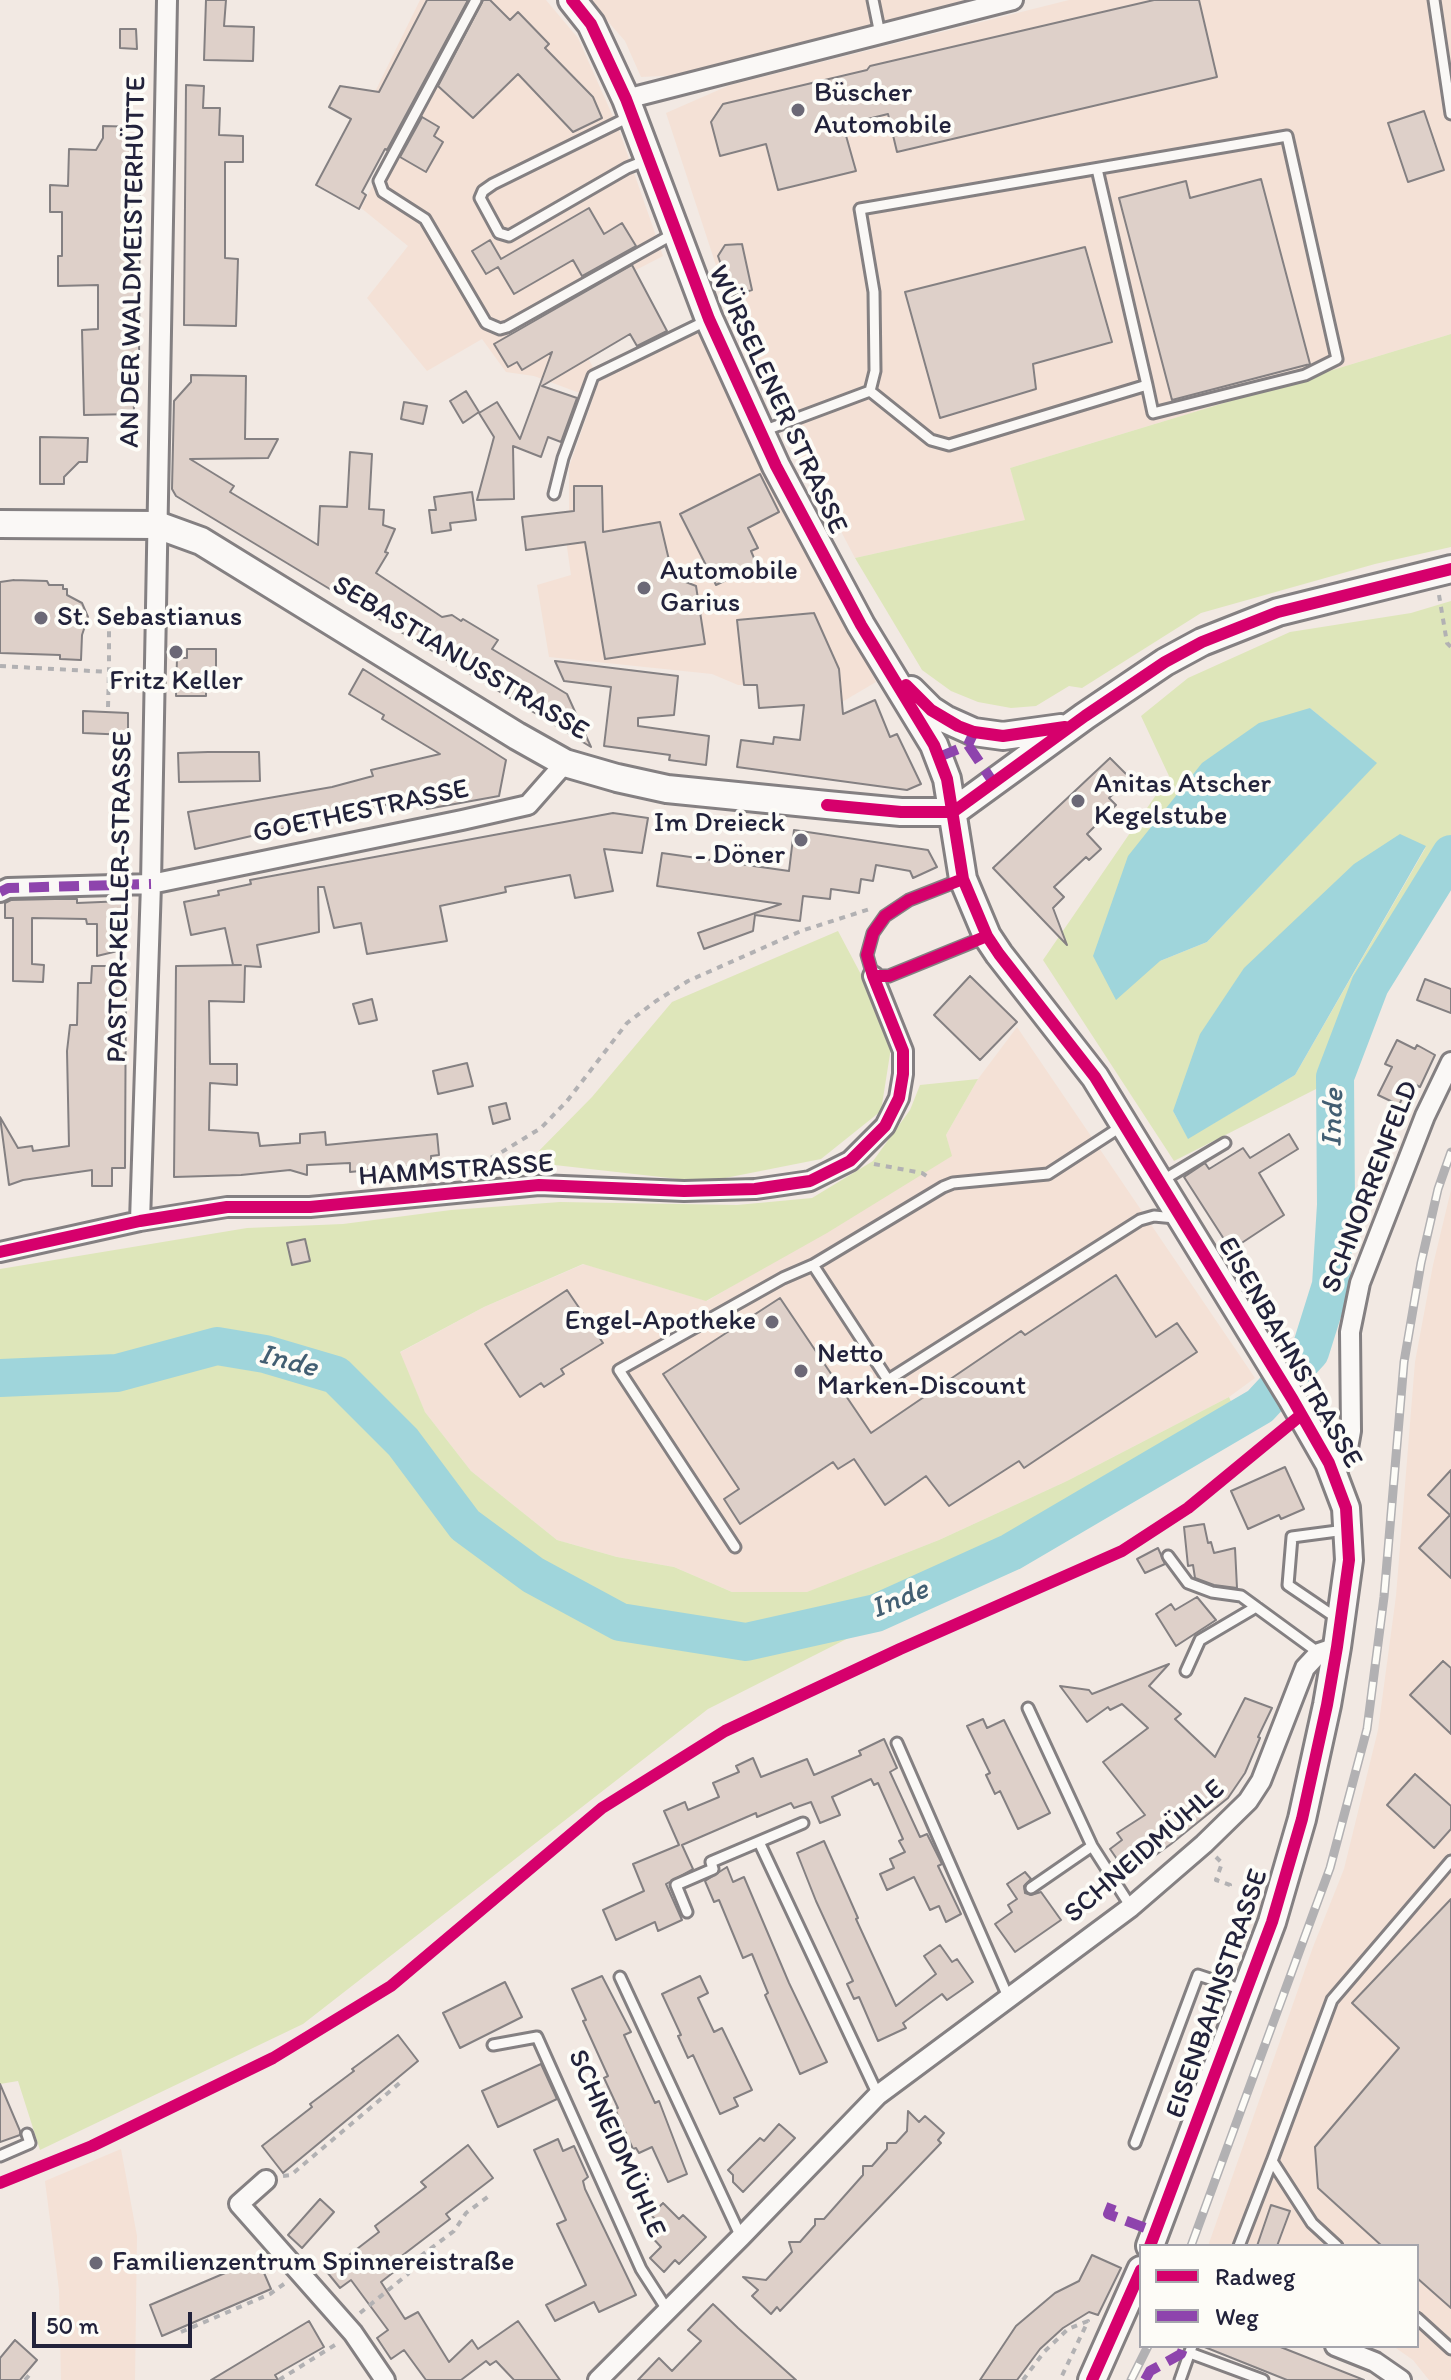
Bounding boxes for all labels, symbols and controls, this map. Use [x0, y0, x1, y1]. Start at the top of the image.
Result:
street label: AN DER WALDMEISTERHÜTTE [114, 76, 154, 448]
place label: Büscher Automobile [814, 77, 952, 143]
marker: Büscher Automobile [789, 101, 807, 119]
street label: WÜRSELENER STRASSE [700, 260, 854, 540]
place label: Automobile Garius [660, 555, 798, 621]
street label: SEBASTIANUSSTRASSE [326, 569, 594, 749]
marker: Automobile Garius [635, 579, 653, 597]
place label: St. Sebastianus [57, 601, 242, 635]
marker: St. Sebastianus [32, 609, 50, 627]
marker: Fritz Keller [167, 643, 185, 661]
place label: Fritz Keller [109, 665, 243, 699]
street label: PASTOR-KELLER-STRASSE [101, 731, 141, 1063]
place label: Anitas Atscher Kegelstube [1094, 768, 1271, 834]
street label: GOETHESTRASSE [250, 773, 472, 851]
marker: Anitas Atscher Kegelstube [1069, 792, 1087, 810]
place label: Im Dreieck - Döner [654, 807, 785, 873]
marker: Im Dreieck - Döner [792, 831, 810, 849]
street label: SCHNORRENFELD [1315, 1076, 1427, 1298]
water label: Inde [1315, 1088, 1353, 1148]
street label: HAMMSTRASSE [357, 1147, 555, 1195]
street label: EISENBAHNSTRASSE [1209, 1232, 1369, 1474]
place label: Engel-Apotheke [565, 1305, 756, 1339]
marker: Engel-Apotheke [763, 1313, 781, 1331]
water label: Inde [255, 1337, 321, 1387]
place label: Netto Marken-Discount [817, 1338, 1026, 1404]
marker: Netto Marken-Discount [792, 1362, 810, 1380]
water label: Inde [866, 1572, 934, 1628]
street label: SCHNEIDMÜHLE [1058, 1773, 1232, 1931]
street label: EISENBAHNSTRASSE [1160, 1865, 1276, 2123]
street label: SCHNEIDMÜHLE [560, 2045, 672, 2243]
legend [1139, 2244, 1419, 2348]
place label: Familienzentrum Spinnereistraße [112, 2246, 514, 2280]
marker: Familienzentrum Spinnereistraße [87, 2254, 105, 2272]
text: Radweg [1215, 2262, 1295, 2291]
scale bar [36, 2296, 196, 2346]
text: Weg [1215, 2302, 1258, 2331]
text: 50 m [46, 2311, 99, 2340]

